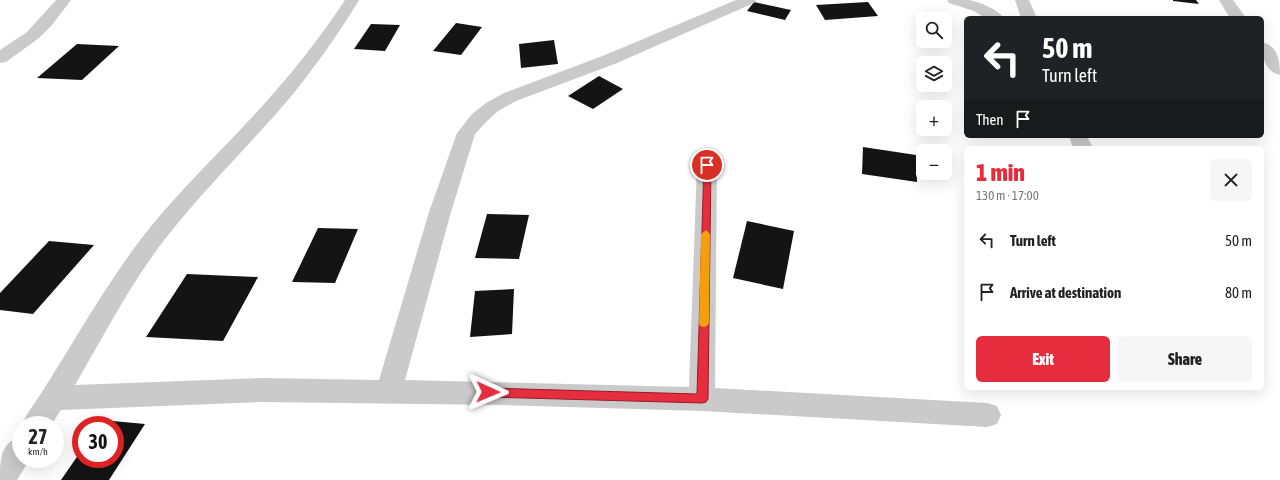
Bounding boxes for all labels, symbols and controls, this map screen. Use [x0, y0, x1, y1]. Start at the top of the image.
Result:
map controls [916, 12, 952, 180]
button: search [916, 12, 952, 48]
icon: left [976, 32, 1028, 84]
text: 50 m [1042, 32, 1092, 64]
button: layers [916, 56, 952, 92]
text: Turn left [1042, 65, 1097, 86]
button: + [916, 100, 952, 136]
icon: arrive [1012, 108, 1034, 130]
text: Then [976, 111, 1004, 128]
button: − [916, 144, 952, 180]
pin [690, 148, 724, 182]
icon: arrive [696, 154, 718, 176]
text: 1 min [976, 159, 1025, 186]
button: close [1210, 159, 1252, 201]
text: 130 m · 17:00 [976, 188, 1039, 203]
icon: left [976, 229, 998, 251]
text: Turn left [1010, 232, 1056, 249]
text: 50 m [1225, 232, 1252, 249]
icon: arrive [976, 281, 998, 303]
text: Arrive at destination [1010, 284, 1121, 301]
text: 80 m [1225, 284, 1252, 301]
button: Exit [976, 336, 1110, 382]
button: Share [1118, 336, 1252, 382]
position arrow [467, 371, 509, 413]
speed limit sign: 30 [72, 416, 124, 468]
text: 27 [29, 425, 47, 448]
text: km/h [28, 446, 48, 457]

